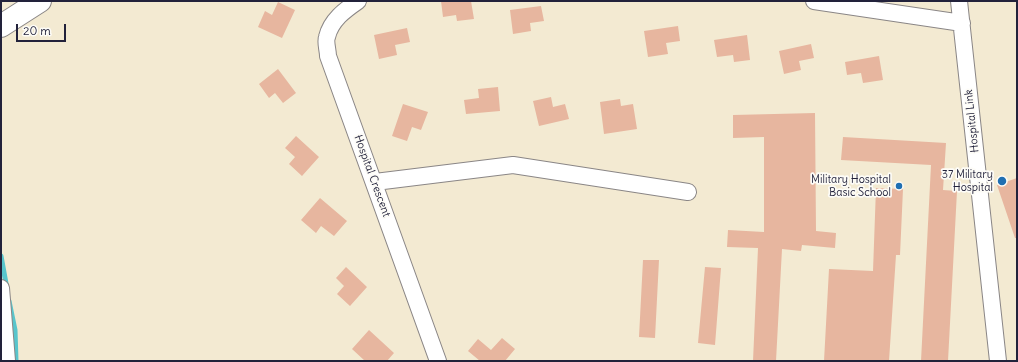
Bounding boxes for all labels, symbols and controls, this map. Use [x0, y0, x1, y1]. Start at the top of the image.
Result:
scale bar [18, 16, 68, 42]
text: 20 m [23, 23, 51, 38]
street label: Hospital Link [962, 89, 982, 153]
street label: Hospital Crescent [351, 133, 393, 219]
place label: 37 Military Hospital [942, 168, 993, 194]
place label: Military Hospital Basic School [811, 173, 891, 199]
marker: 37 Military Hospital [996, 175, 1008, 187]
marker: Military Hospital Basic School [894, 181, 904, 191]

